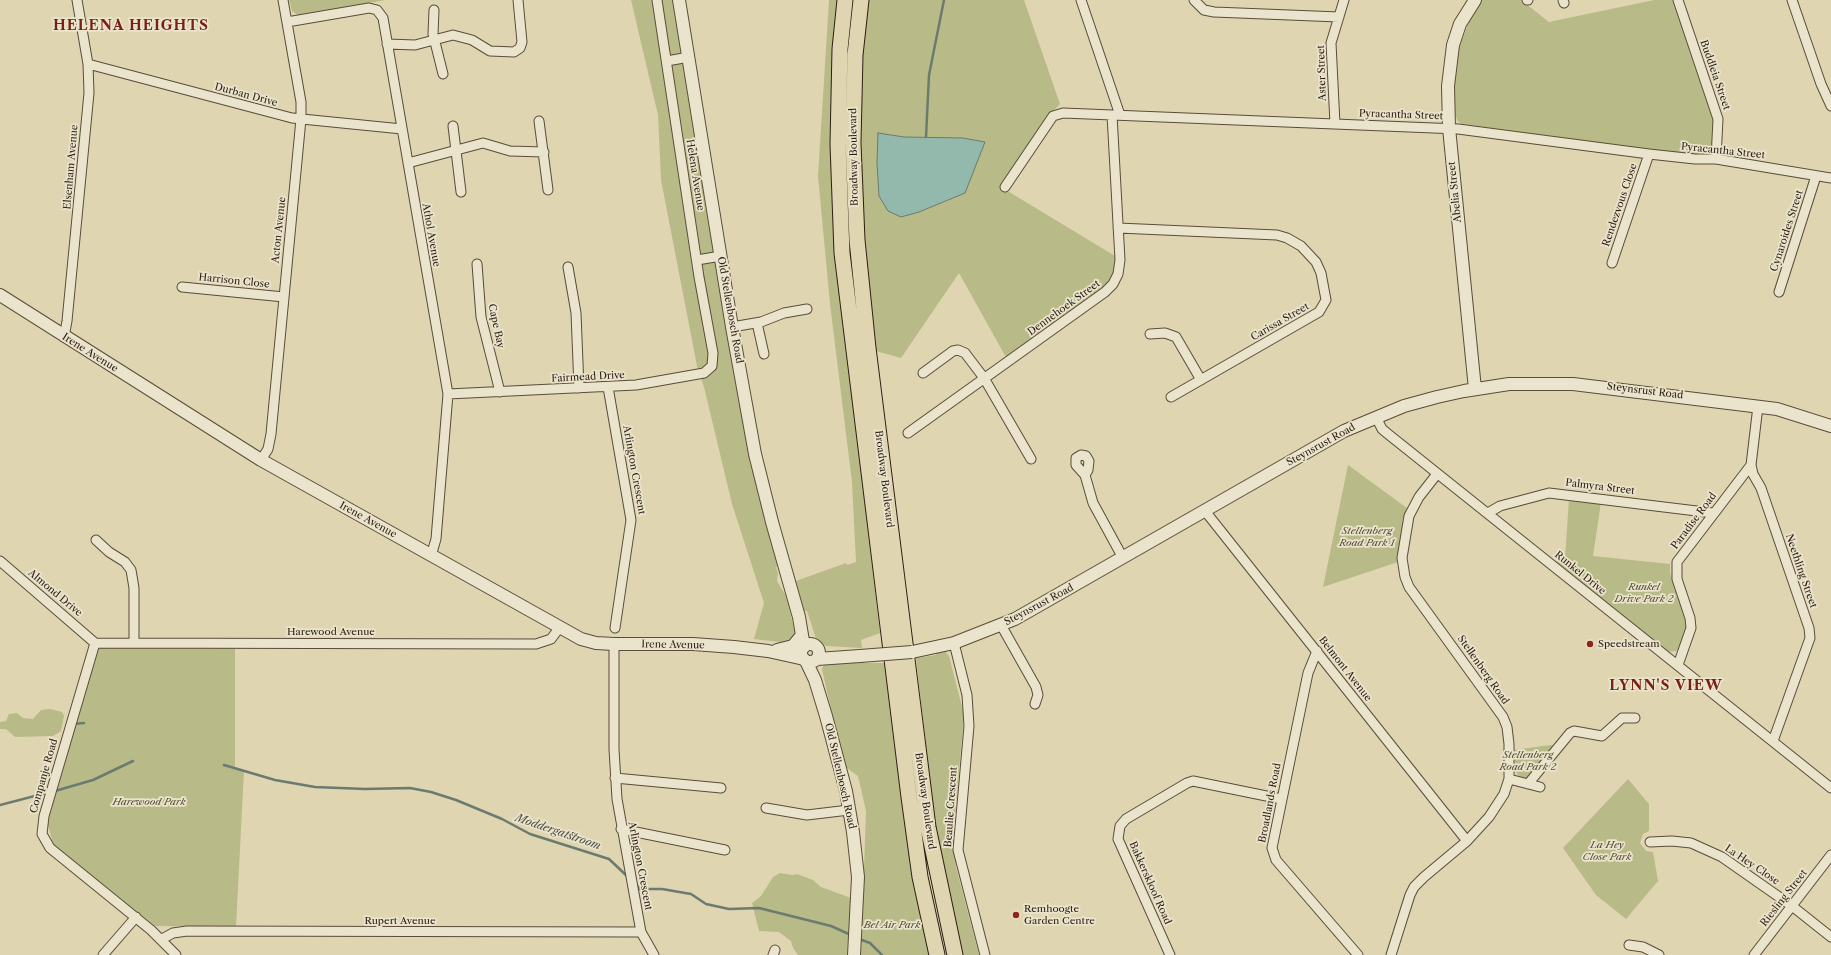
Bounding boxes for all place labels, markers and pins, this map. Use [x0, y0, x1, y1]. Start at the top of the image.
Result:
place label: Speedstream [1598, 638, 1659, 650]
marker: Speedstream [1585, 639, 1595, 649]
place label: Remhoogte Garden Centre [1024, 903, 1095, 926]
marker: Remhoogte Garden Centre [1011, 910, 1021, 920]

